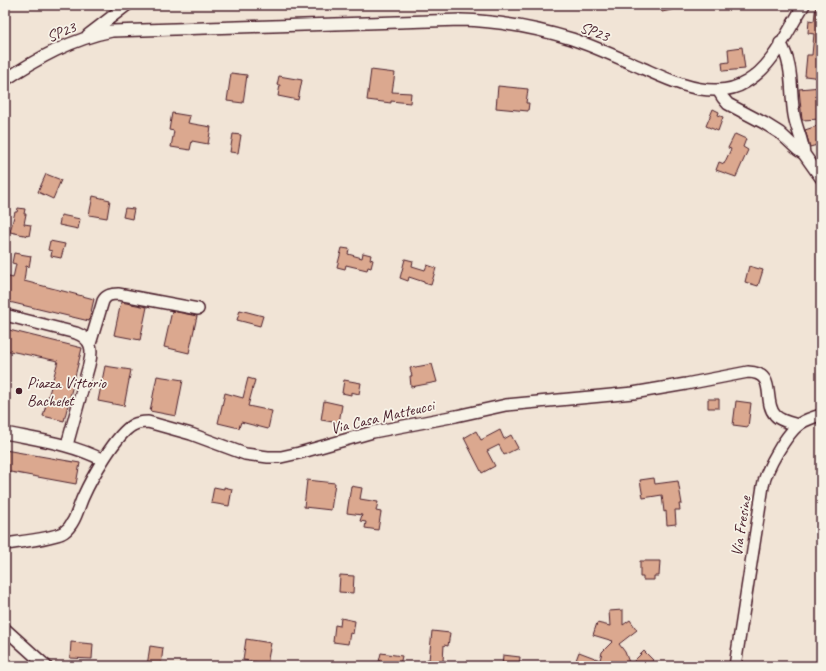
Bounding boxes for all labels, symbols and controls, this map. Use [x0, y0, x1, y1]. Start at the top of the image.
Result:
street label: SP23 [44, 16, 81, 47]
street label: SP23 [577, 17, 614, 47]
place label: Piazza Vittorio Bachelet [27, 373, 107, 411]
marker: Piazza Vittorio Bachelet [14, 386, 24, 396]
street label: Via Casa Matteucci [329, 395, 438, 439]
street label: Via Fresine [726, 493, 756, 557]

